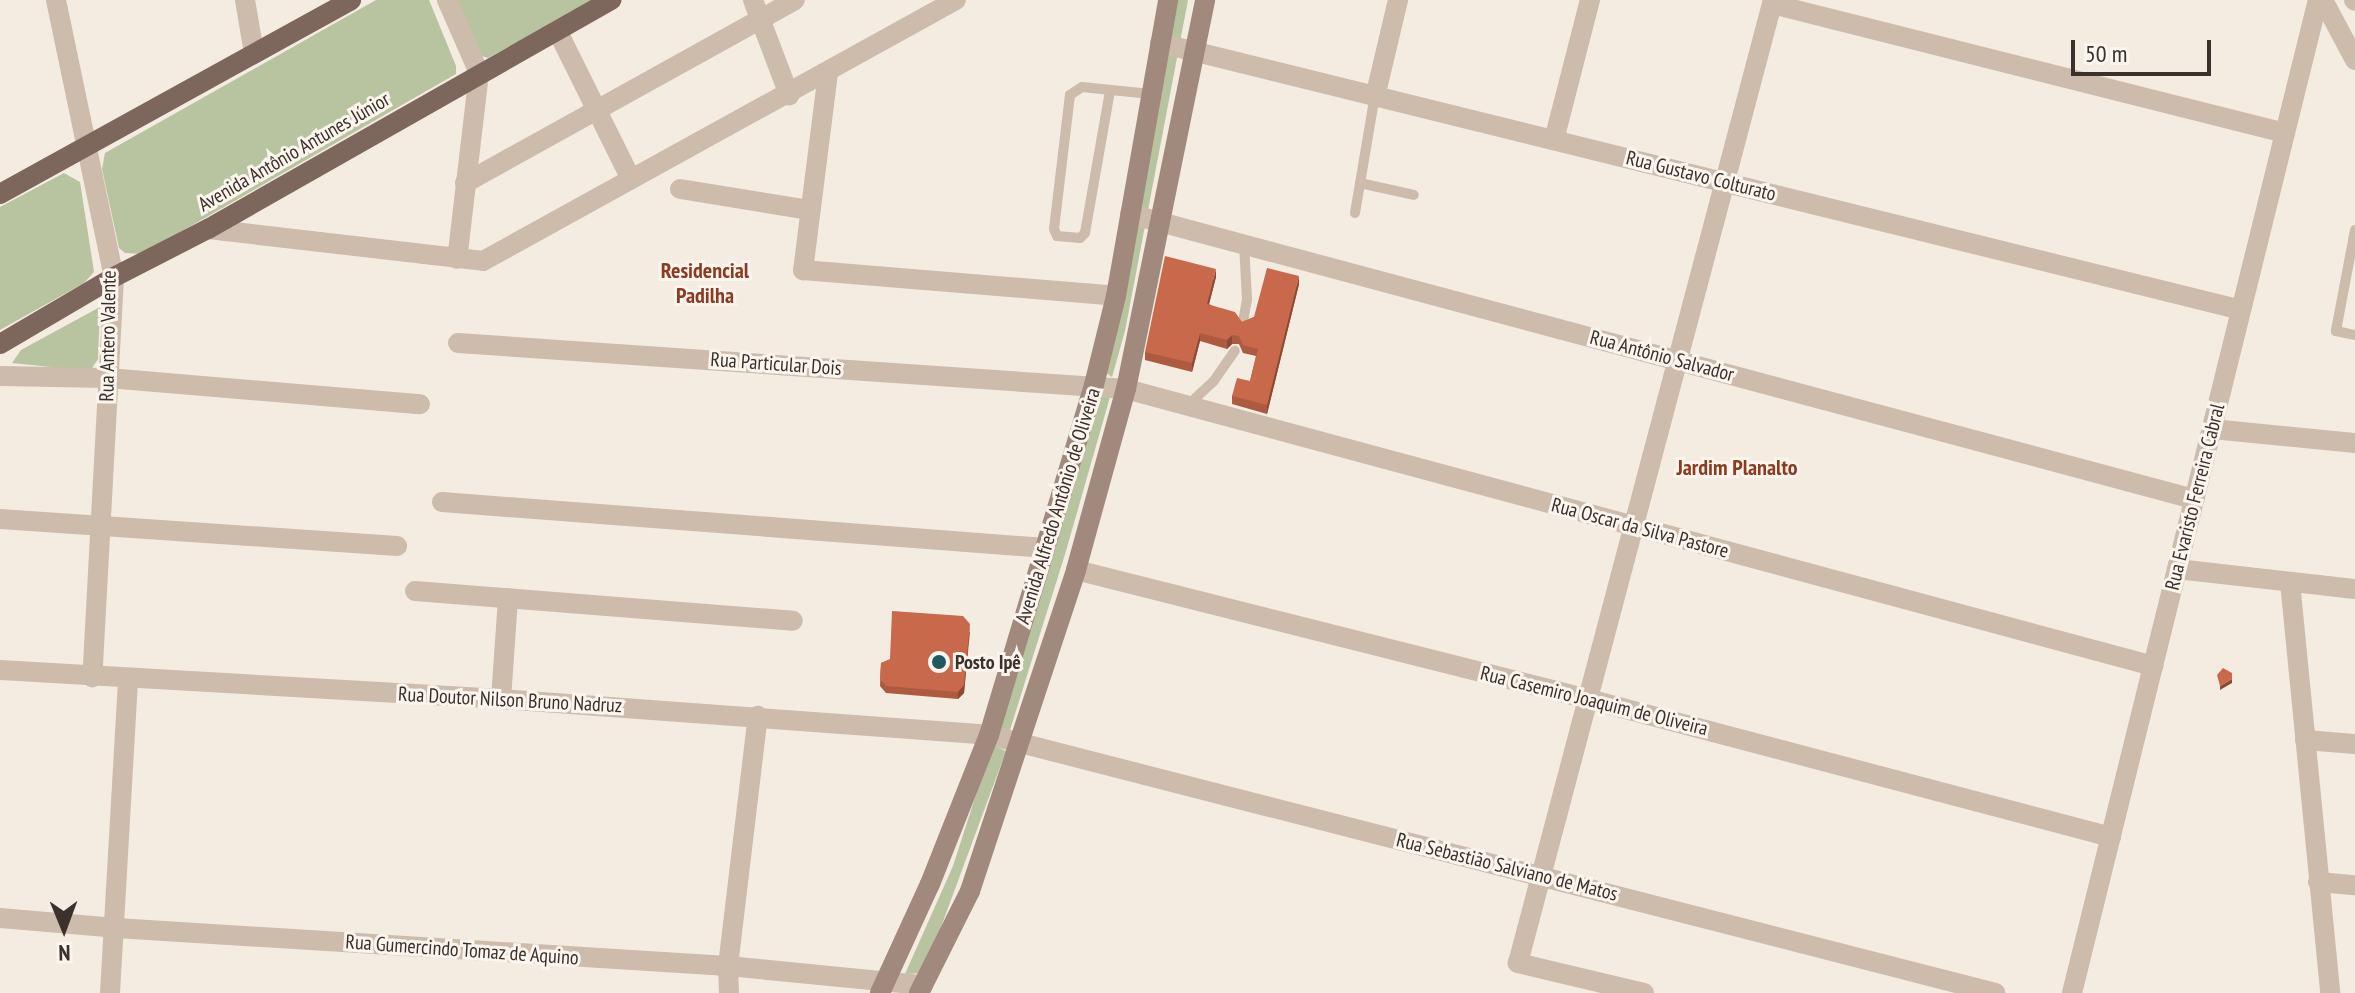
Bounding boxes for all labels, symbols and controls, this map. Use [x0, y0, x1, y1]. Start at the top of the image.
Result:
scale bar [2075, 24, 2215, 74]
text: 50 m [2085, 38, 2127, 69]
street label: Avenida Antônio Antunes Júnior [193, 87, 395, 217]
street label: Rua Gustavo Colturato [1624, 146, 1778, 206]
district label: Residencial Padilha [661, 257, 749, 308]
street label: Rua Antero Valente [95, 270, 121, 402]
street label: Rua Antônio Salvador [1587, 325, 1737, 387]
street label: Rua Particular Dois [710, 347, 842, 381]
street label: Avenida Alfredo Antônio de Oliveira [1010, 385, 1106, 627]
street label: Rua Evaristo Ferreira Cabral [2160, 401, 2230, 593]
district label: Jardim Planalto [1676, 455, 1798, 481]
street label: Rua Oscar da Silva Pastore [1549, 493, 1731, 563]
place label: Posto Ipê [955, 650, 1021, 674]
marker: Posto Ipê [930, 653, 948, 671]
street label: Rua Casemiro Joaquim de Oliveira [1478, 661, 1710, 741]
street label: Rua Doutor Nilson Bruno Nadruz [397, 682, 623, 718]
street label: Rua Sebastião Salviano de Matos [1394, 828, 1620, 906]
north arrow [24, 889, 104, 969]
street label: Rua Gumercindo Tomaz de Aquino [344, 930, 580, 970]
text: N [58, 939, 71, 967]

